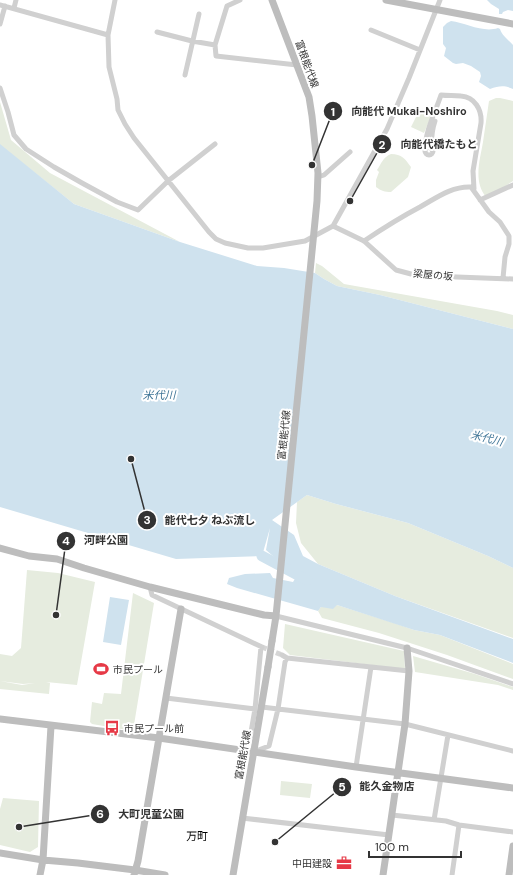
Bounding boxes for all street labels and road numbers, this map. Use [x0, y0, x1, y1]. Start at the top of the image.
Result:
street label: 富根能代線 [292, 38, 322, 90]
street label: 梁屋の坂 [413, 267, 453, 283]
street label: 富根能代線 [275, 409, 293, 461]
street label: 富根能代線 [232, 729, 254, 781]

